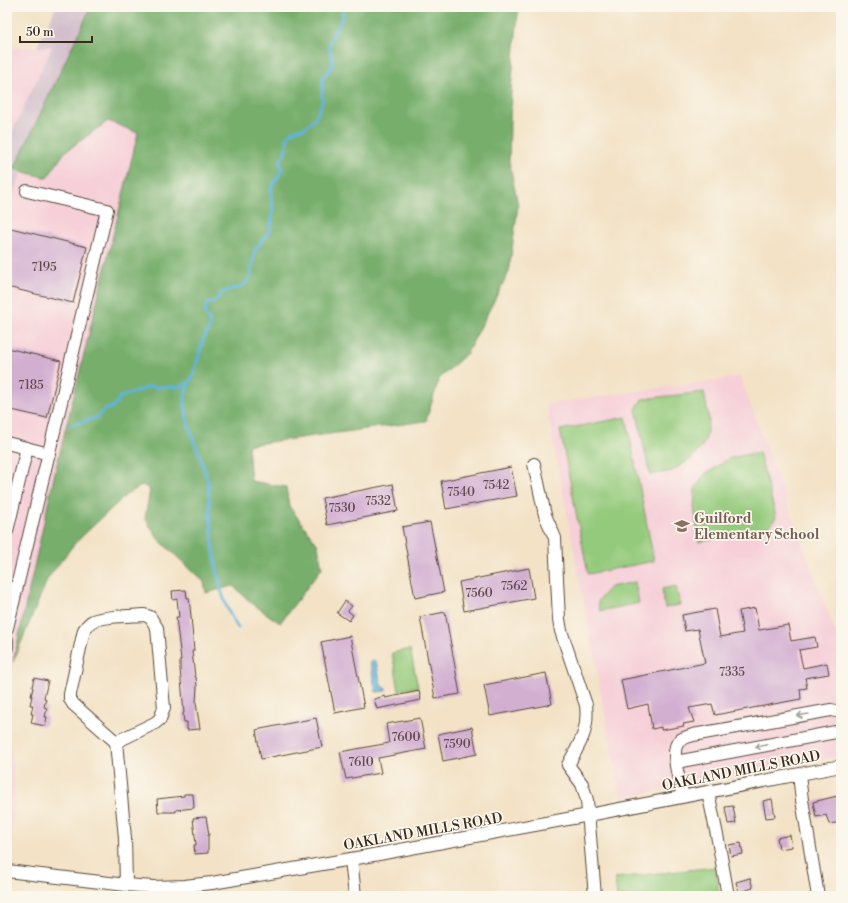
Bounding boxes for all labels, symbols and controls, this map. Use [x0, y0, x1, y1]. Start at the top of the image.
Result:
scale bar [20, 18, 92, 44]
text: 50 m [26, 25, 54, 40]
house number: 7195 [31, 260, 57, 275]
house number: 7185 [18, 378, 44, 393]
house number: 7542 [483, 478, 509, 493]
house number: 7540 [447, 485, 475, 500]
house number: 7532 [365, 494, 391, 509]
house number: 7530 [328, 501, 356, 516]
place label: Guilford Elementary School [694, 510, 820, 544]
school or university icon: Guilford Elementary School [673, 517, 691, 535]
house number: 7562 [501, 579, 527, 594]
house number: 7560 [465, 586, 493, 601]
house number: 7335 [719, 665, 745, 680]
one-way arrow [797, 711, 810, 719]
house number: 7600 [392, 730, 420, 745]
house number: 7590 [443, 737, 471, 752]
one-way arrow [755, 743, 768, 751]
street label: OAKLAND MILLS ROAD [660, 747, 822, 795]
house number: 7610 [348, 755, 374, 770]
street label: OAKLAND MILLS ROAD [342, 809, 504, 855]

